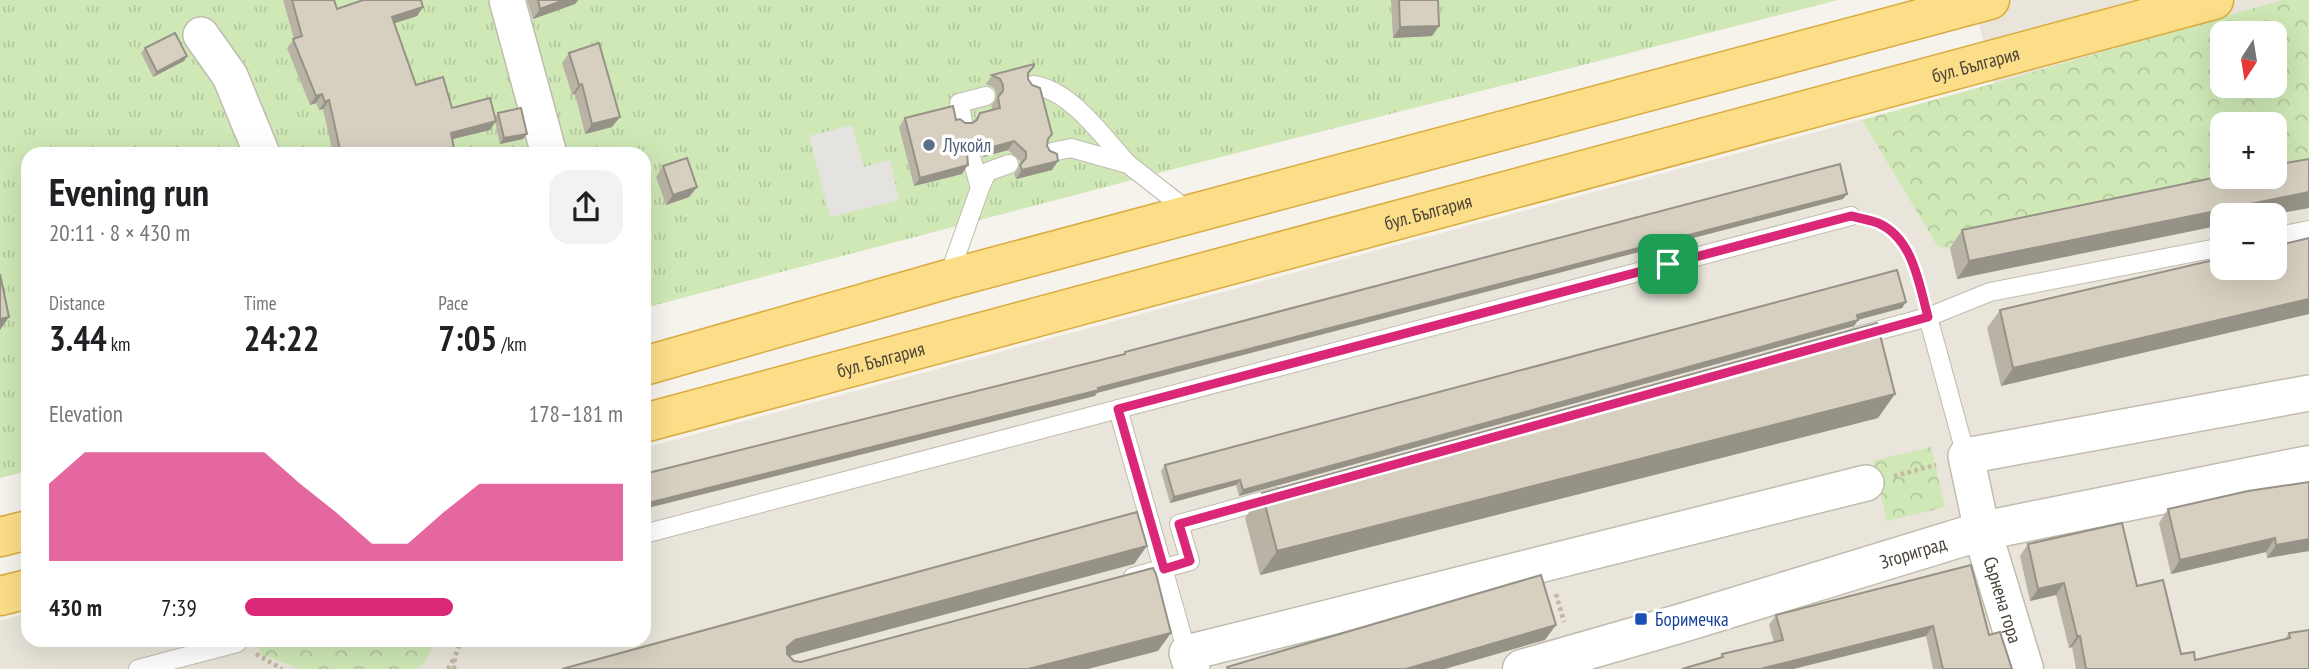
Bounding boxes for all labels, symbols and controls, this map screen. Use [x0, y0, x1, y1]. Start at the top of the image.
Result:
north arrow [2210, 21, 2287, 98]
map controls [2210, 21, 2287, 280]
street label: бул. България [1929, 41, 2022, 88]
button: + [2210, 112, 2287, 189]
place label: Лукойл [942, 133, 991, 157]
marker: Лукойл [921, 137, 937, 153]
text: Evening run [49, 167, 209, 216]
button: share [549, 170, 623, 244]
street label: бул. България [1382, 188, 1475, 235]
button: − [2210, 203, 2287, 280]
text: 20:11 · 8 × 430 m [49, 218, 190, 247]
pin [1638, 234, 1698, 294]
icon: arrive [1649, 245, 1687, 283]
text: Distance [49, 291, 105, 315]
text: Time [244, 291, 277, 315]
text: Pace [438, 291, 468, 315]
text: 3.44 [49, 315, 107, 361]
text: 24:22 [244, 315, 319, 361]
text: 7:05 [438, 315, 497, 361]
text: km [107, 332, 130, 356]
text: /km [497, 332, 527, 356]
street label: бул. България [834, 336, 927, 383]
text: Elevation [49, 399, 123, 428]
text: 178–181 m [529, 399, 623, 428]
street label: Згориград [1877, 531, 1950, 574]
street label: Сърнена гора [1978, 554, 2027, 646]
text: 430 m [49, 593, 102, 622]
text: 7:39 [161, 593, 197, 622]
place label: Боримечка [1655, 607, 1729, 631]
marker: Боримечка [1633, 611, 1649, 627]

